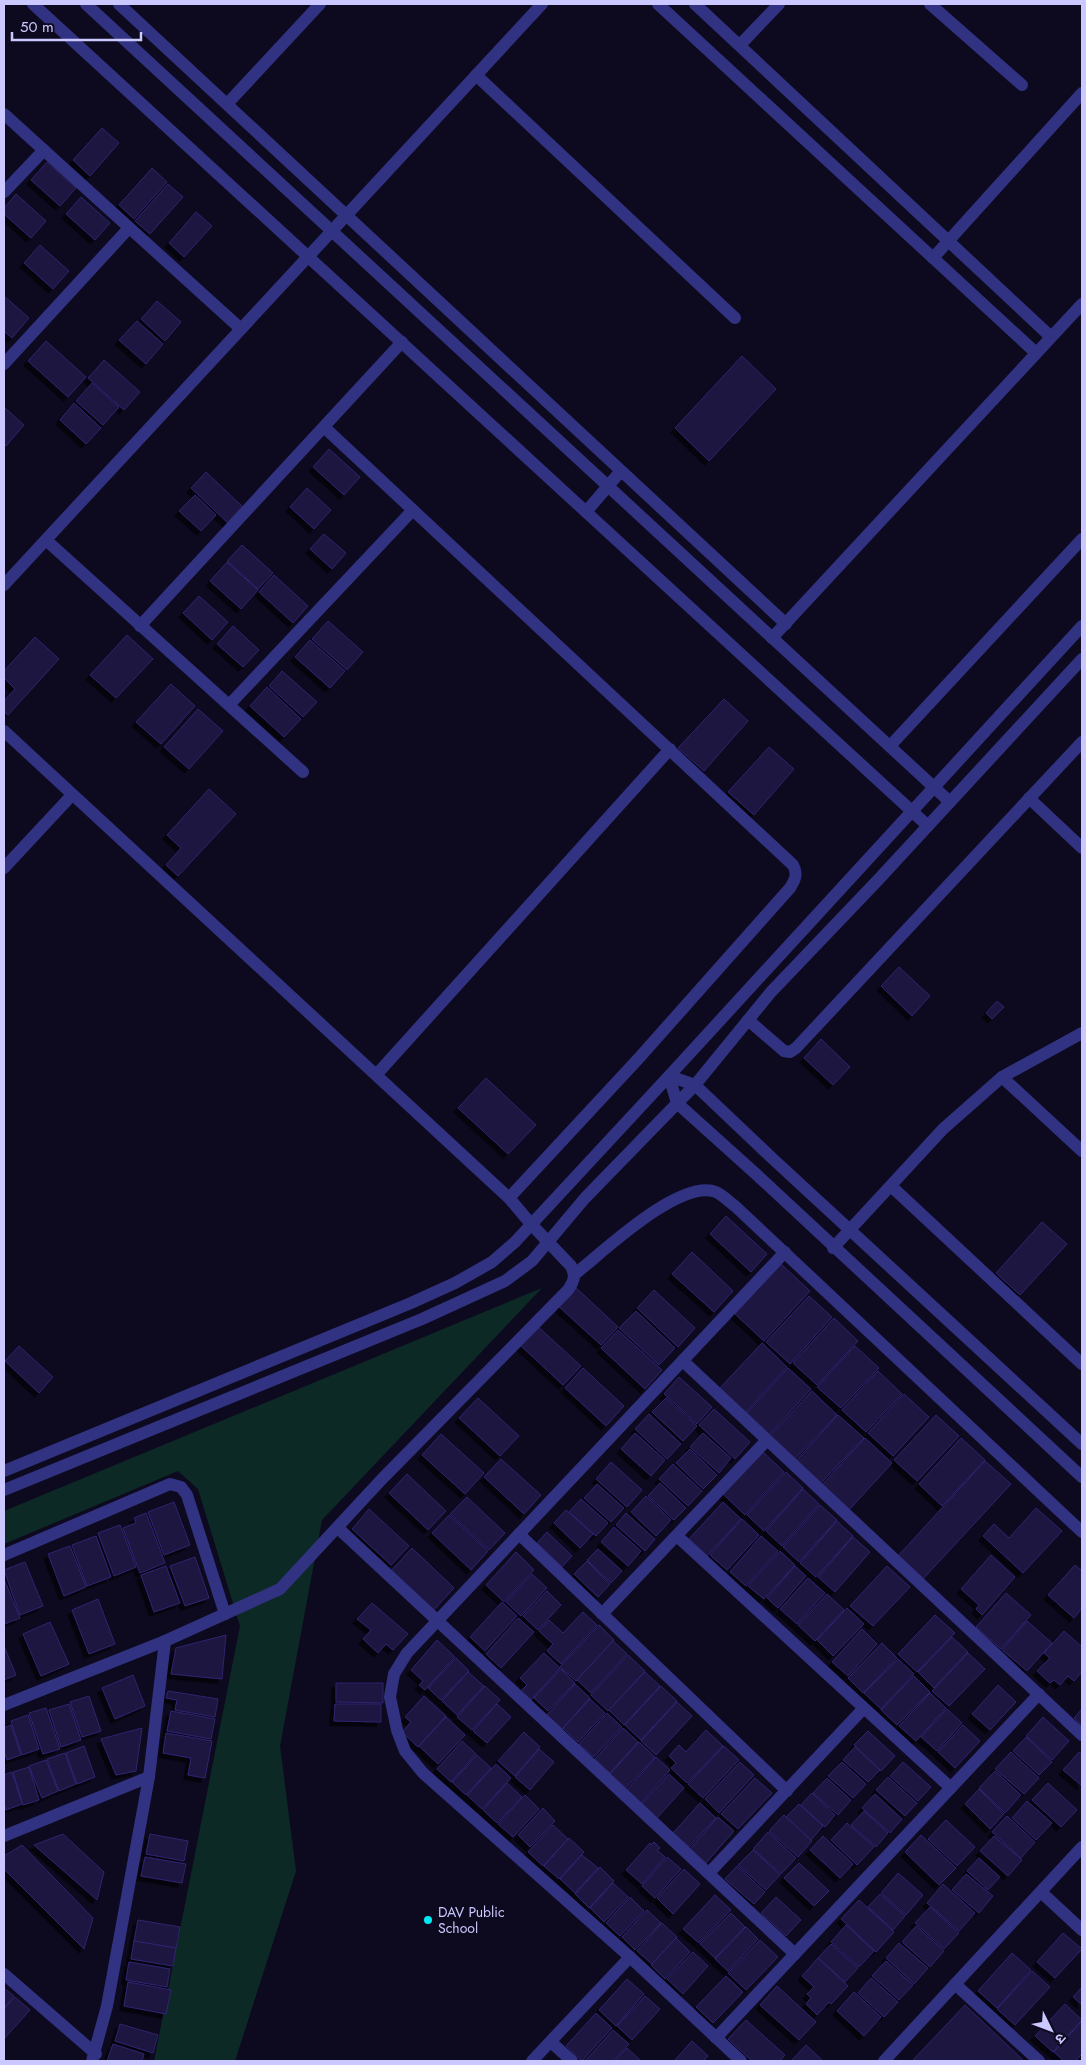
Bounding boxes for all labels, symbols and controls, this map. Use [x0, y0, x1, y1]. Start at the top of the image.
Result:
scale bar [12, 10, 141, 42]
text: 50 m [20, 16, 54, 38]
place label: DAV Public School [438, 1902, 505, 1938]
marker: DAV Public School [422, 1914, 434, 1926]
north arrow [1026, 2005, 1076, 2055]
text: उ [1050, 2029, 1071, 2049]

